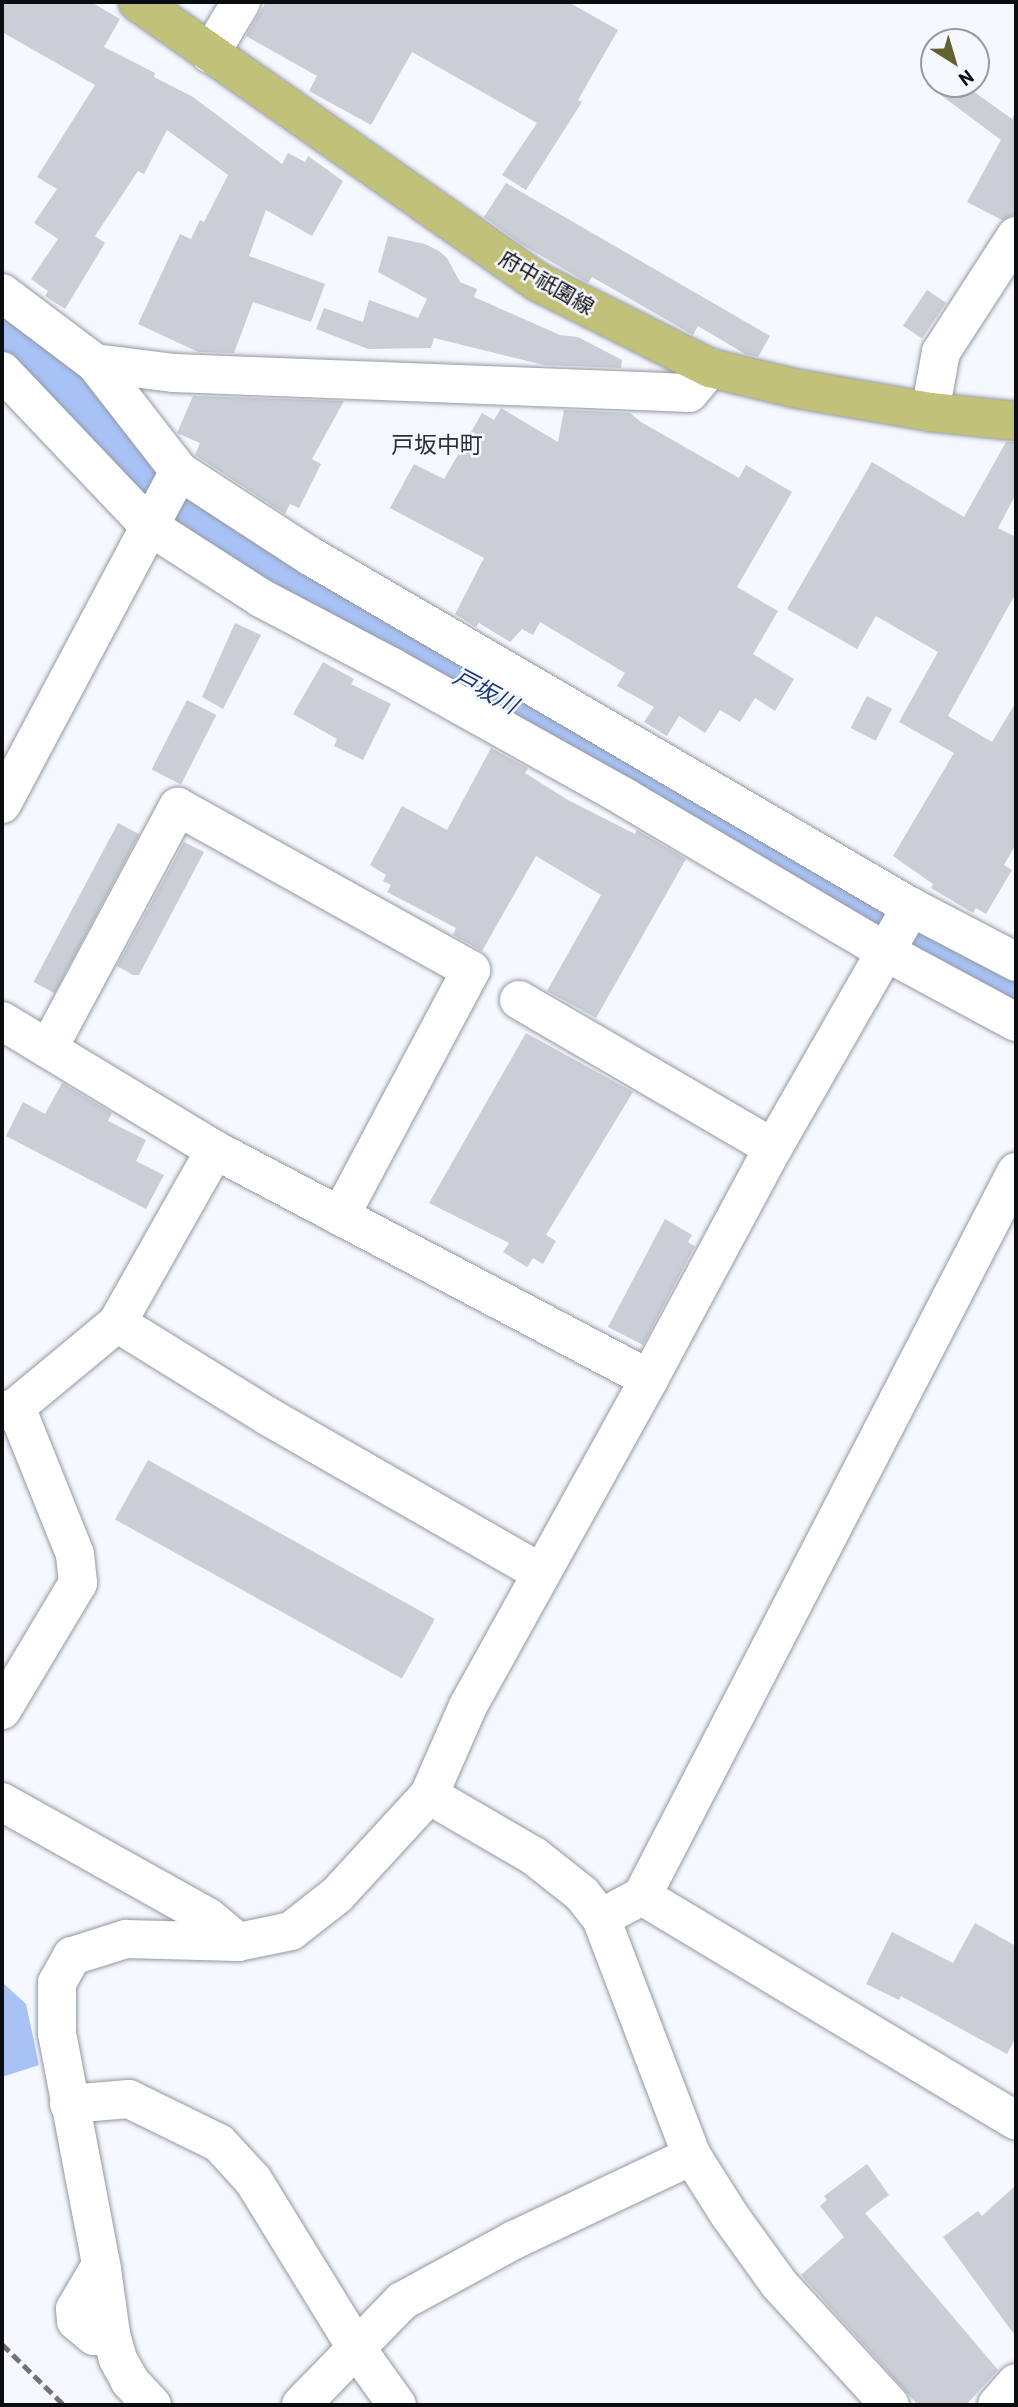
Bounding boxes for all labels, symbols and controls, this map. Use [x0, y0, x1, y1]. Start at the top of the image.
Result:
north arrow [920, 28, 990, 98]
text: N [955, 66, 979, 92]
street label: 府中祇園線 [495, 245, 599, 319]
district label: 戸坂中町 [391, 430, 483, 458]
water label: 戸坂川 [449, 662, 523, 718]

